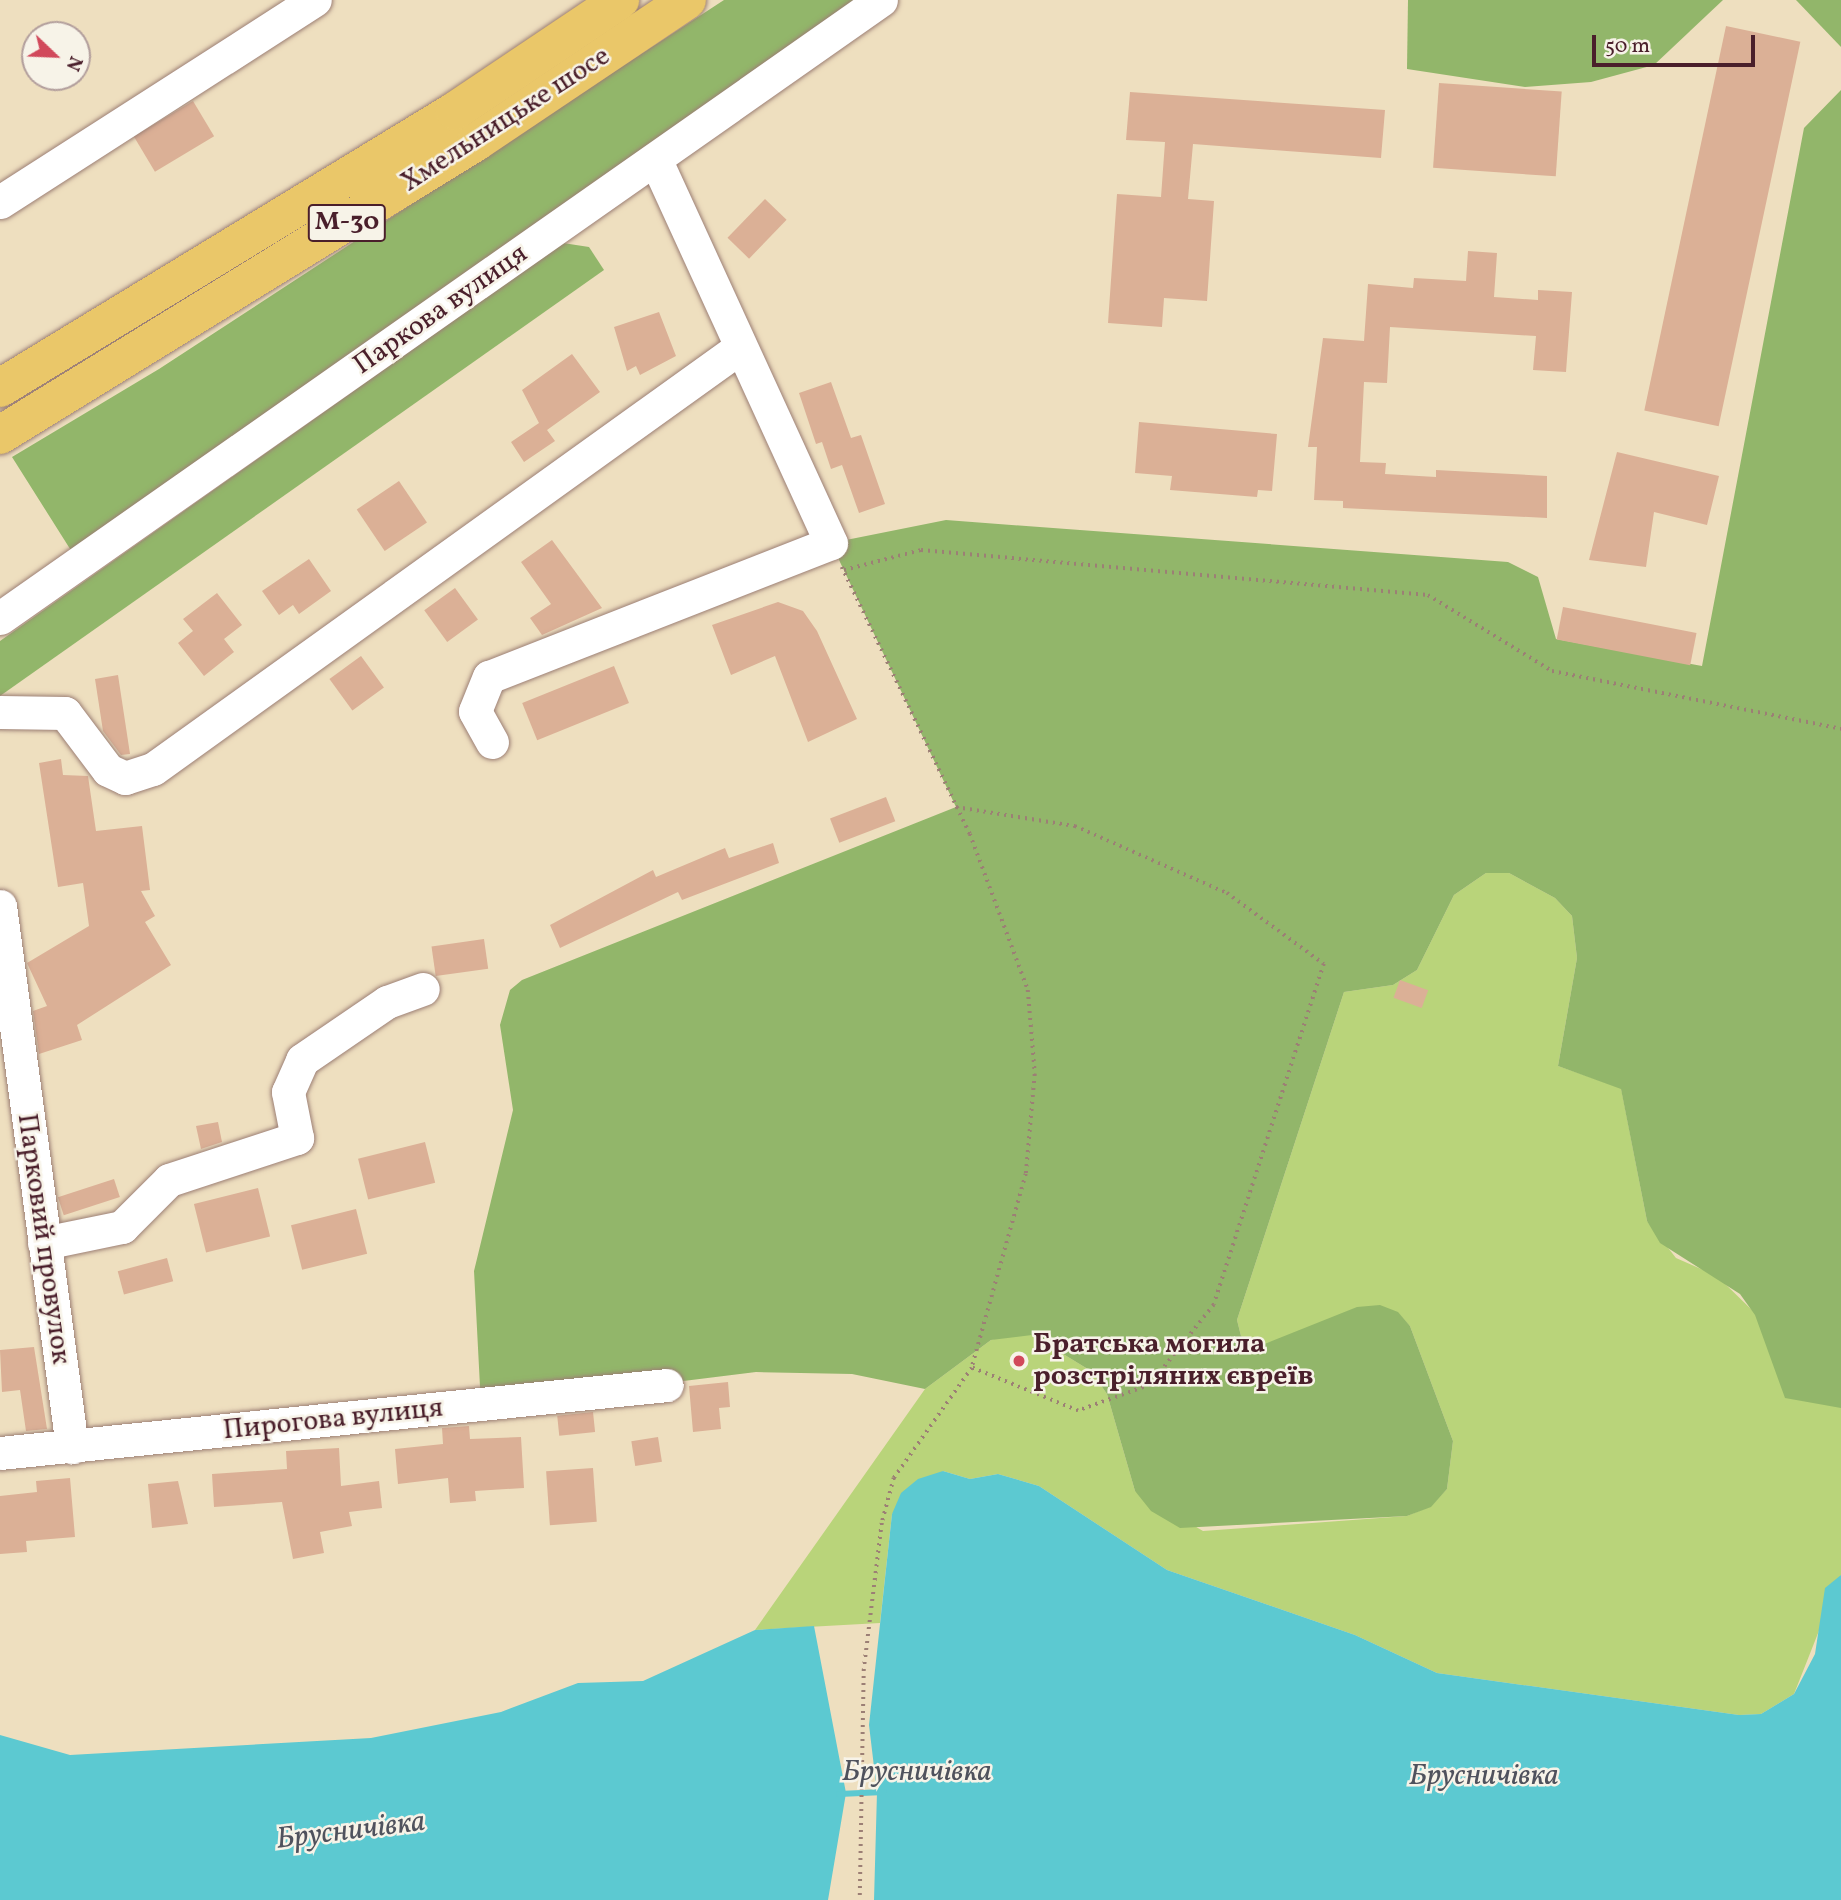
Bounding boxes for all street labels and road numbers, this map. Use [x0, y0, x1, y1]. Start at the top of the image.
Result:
street label: Хмельницьке шосе [395, 40, 617, 200]
road number: М-30 [307, 200, 387, 246]
street label: Паркова вулиця [348, 238, 534, 382]
street label: Парковий провулок [9, 1111, 77, 1367]
street label: Пирогова вулиця [221, 1392, 445, 1448]

